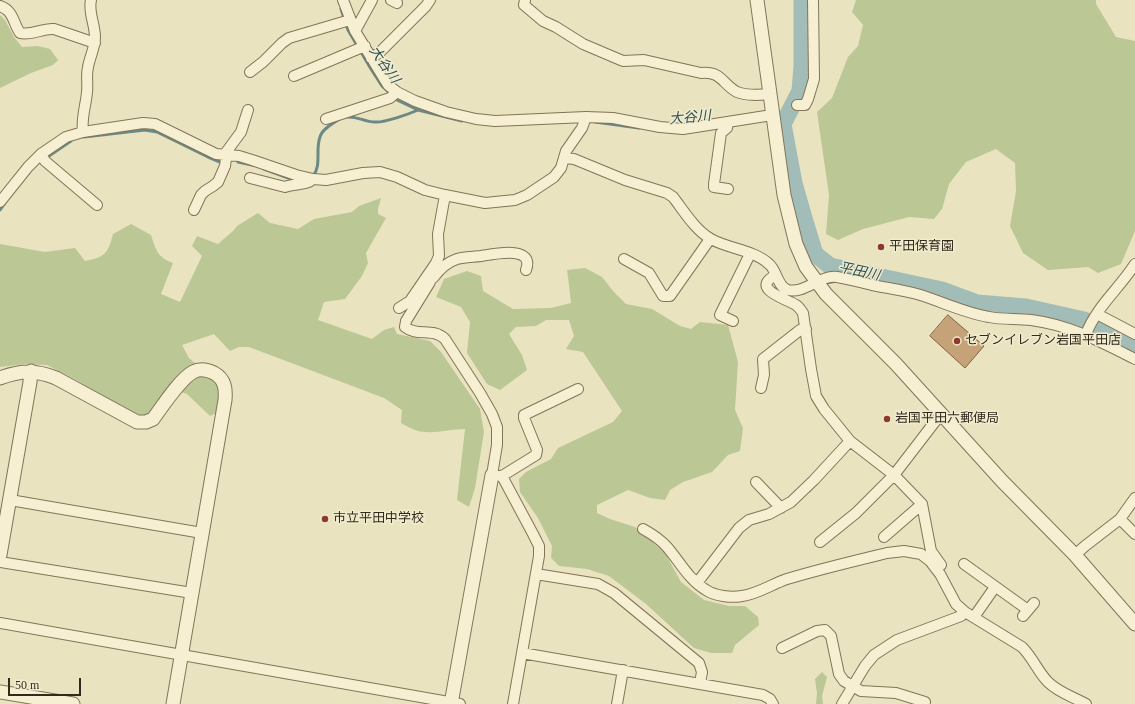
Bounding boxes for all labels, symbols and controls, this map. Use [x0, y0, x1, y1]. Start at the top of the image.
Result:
water label: 大谷川 [365, 43, 403, 87]
water label: 大谷川 [668, 108, 712, 128]
place label: 平田保育園 [889, 239, 954, 255]
marker: 平田保育園 [876, 242, 886, 252]
water label: 平田川 [837, 259, 881, 285]
place label: セブンイレブン岩国平田店 [965, 333, 1121, 349]
marker: セブンイレブン岩国平田店 [952, 336, 962, 346]
place label: 岩国平田六郵便局 [895, 411, 999, 427]
marker: 岩国平田六郵便局 [882, 414, 892, 424]
place label: 市立平田中学校 [333, 511, 424, 527]
marker: 市立平田中学校 [320, 514, 330, 524]
scale bar [10, 670, 83, 696]
text: 50 m [15, 678, 39, 692]

